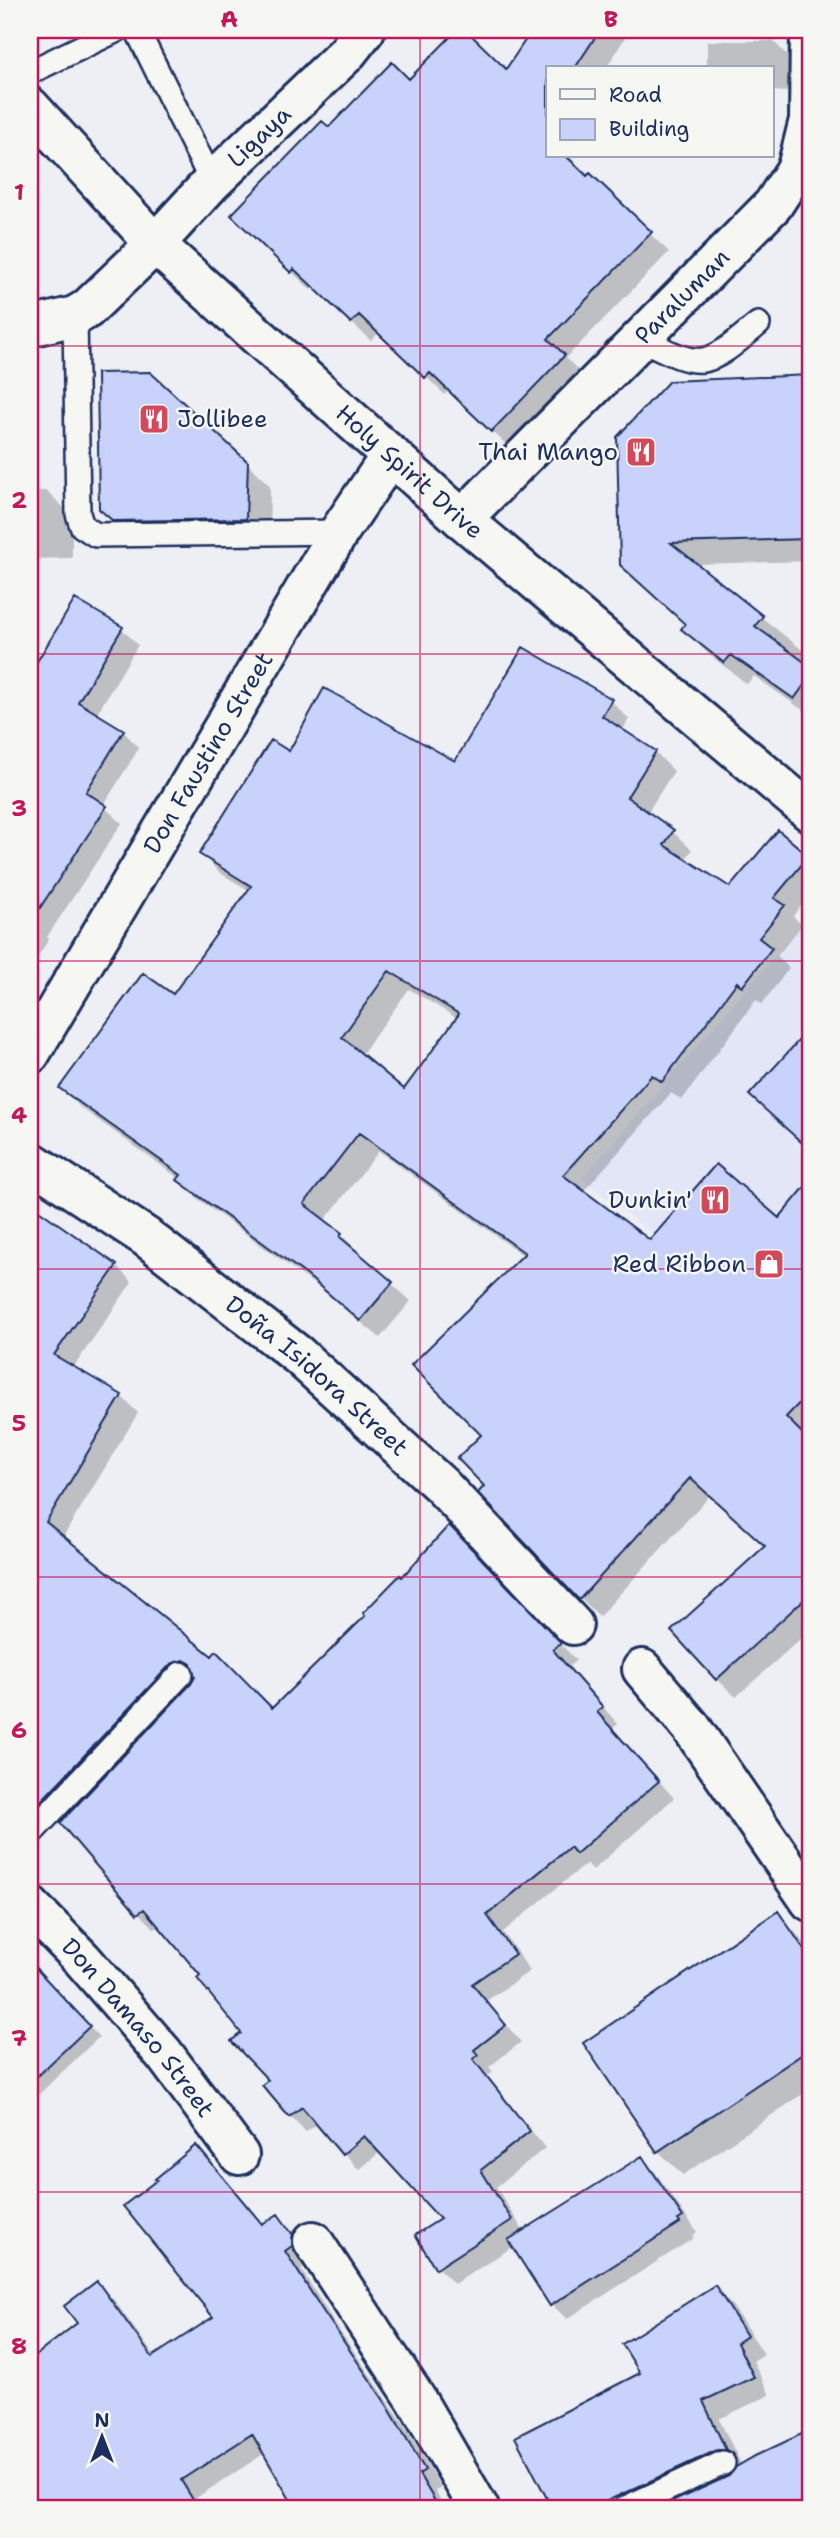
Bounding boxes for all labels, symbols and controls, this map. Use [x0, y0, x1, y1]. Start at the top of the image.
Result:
text: A [220, 4, 238, 34]
text: B [604, 4, 618, 34]
legend [546, 66, 774, 158]
text: Road [609, 81, 662, 109]
street label: Ligaya [221, 99, 298, 175]
text: Building [609, 115, 689, 143]
text: 1 [14, 177, 24, 207]
street label: Paraluman [628, 242, 737, 351]
street label: Holy Spirit Drive [329, 397, 490, 546]
restaurant icon: Jollibee [137, 402, 171, 436]
place label: Jollibee [177, 403, 267, 435]
restaurant icon: Thai Mango [624, 435, 658, 469]
place label: Thai Mango [478, 436, 618, 468]
text: 2 [11, 485, 27, 515]
street label: Don Faustino Street [136, 646, 280, 860]
text: 3 [11, 793, 27, 823]
text: 4 [11, 1100, 27, 1130]
restaurant icon: Dunkin' [698, 1183, 732, 1217]
place label: Dunkin' [609, 1184, 692, 1216]
shop icon: Red Ribbon [752, 1247, 786, 1281]
place label: Red Ribbon [613, 1248, 746, 1280]
street label: Doña Isidora Street [219, 1289, 415, 1463]
text: 5 [12, 1408, 26, 1438]
text: 6 [11, 1715, 27, 1745]
street label: Don Damaso Street [54, 1931, 222, 2124]
text: 7 [11, 2023, 27, 2053]
text: 8 [11, 2331, 27, 2361]
north arrow [66, 2402, 136, 2472]
text: N [94, 2408, 110, 2433]

